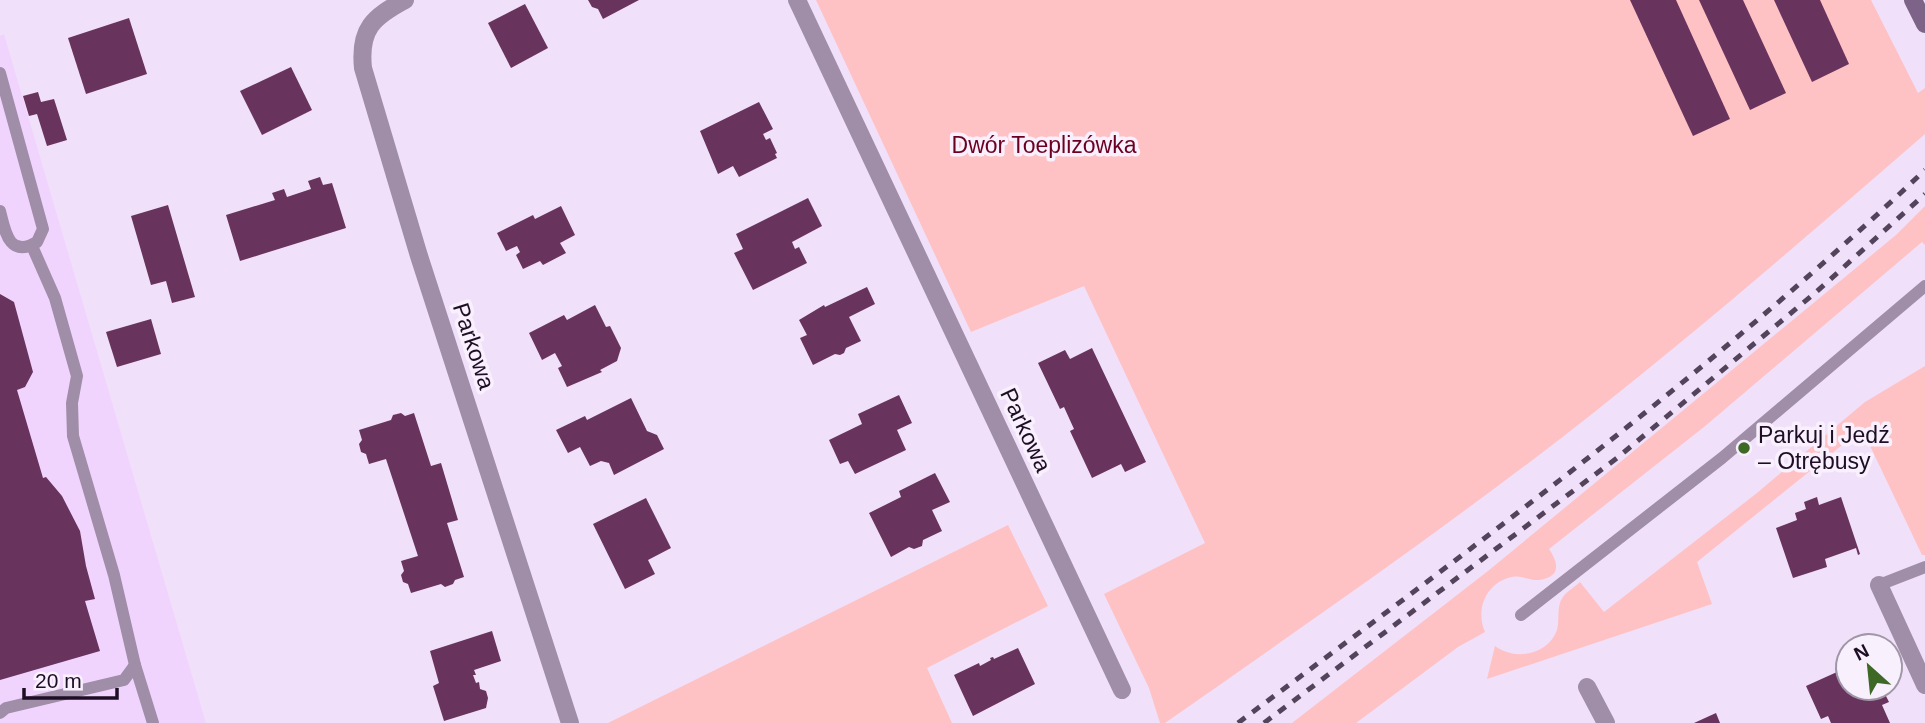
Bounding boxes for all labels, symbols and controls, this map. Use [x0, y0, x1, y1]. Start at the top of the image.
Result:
park label: Dwór Toeplizówka [952, 132, 1137, 158]
street label: Parkowa [448, 299, 500, 393]
street label: Parkowa [995, 384, 1057, 476]
place label: Parkuj i Jedź – Otrębusy [1758, 422, 1890, 474]
marker: Parkuj i Jedź – Otrębusy [1736, 440, 1752, 456]
north arrow [1834, 632, 1904, 702]
text: N [1851, 640, 1872, 665]
scale bar [24, 656, 117, 700]
text: 20 m [35, 669, 82, 692]

